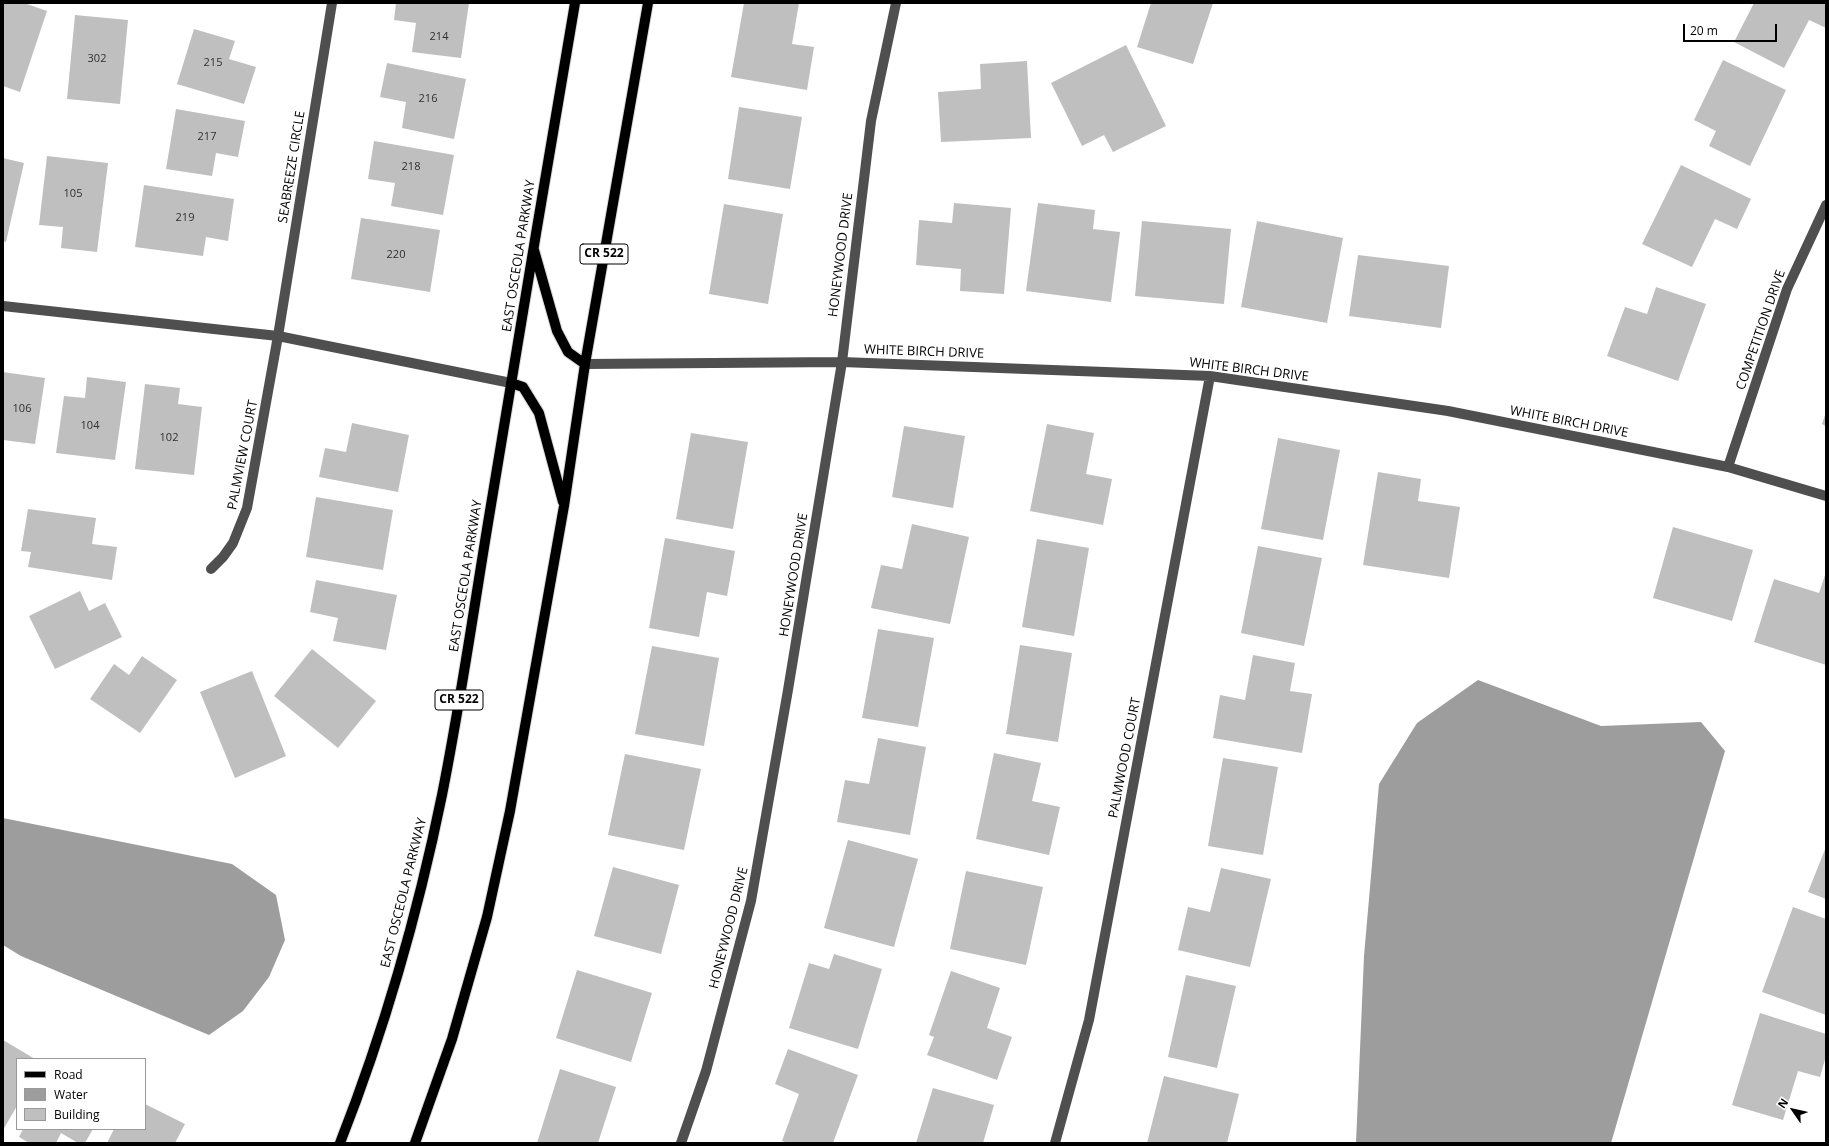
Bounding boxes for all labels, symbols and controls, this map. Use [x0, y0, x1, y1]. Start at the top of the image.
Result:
scale bar [1685, 16, 1779, 42]
text: 20 m [1690, 22, 1718, 39]
house number: 214 [430, 30, 448, 44]
house number: 302 [88, 52, 106, 66]
house number: 215 [204, 56, 222, 70]
house number: 216 [419, 92, 437, 106]
street label: SEABREEZE CIRCLE [275, 110, 309, 224]
house number: 217 [198, 130, 216, 144]
house number: 218 [402, 160, 420, 174]
street label: EAST OSCEOLA PARKWAY [499, 179, 539, 333]
house number: 105 [64, 187, 82, 201]
street label: HONEYWOOD DRIVE [826, 192, 856, 318]
house number: 219 [176, 211, 194, 225]
road number: CR 522 [580, 244, 628, 264]
house number: 220 [387, 248, 405, 262]
street label: COMPETITION DRIVE [1733, 268, 1789, 392]
street label: WHITE BIRCH DRIVE [864, 342, 984, 362]
street label: WHITE BIRCH DRIVE [1188, 355, 1310, 385]
street label: PALMVIEW COURT [225, 399, 261, 511]
house number: 106 [13, 402, 31, 416]
street label: WHITE BIRCH DRIVE [1508, 403, 1630, 441]
house number: 104 [81, 419, 99, 433]
house number: 102 [160, 431, 178, 445]
street label: EAST OSCEOLA PARKWAY [446, 499, 486, 653]
street label: HONEYWOOD DRIVE [777, 512, 811, 638]
road number: CR 522 [435, 690, 483, 710]
street label: PALMWOOD COURT [1106, 696, 1144, 820]
street label: EAST OSCEOLA PARKWAY [378, 817, 430, 969]
street label: HONEYWOOD DRIVE [706, 865, 752, 991]
legend [16, 1058, 146, 1130]
text: Road [54, 1066, 83, 1083]
text: Water [54, 1086, 88, 1103]
north arrow [1773, 1090, 1813, 1130]
text: N [1774, 1095, 1791, 1111]
text: Building [54, 1106, 99, 1123]

